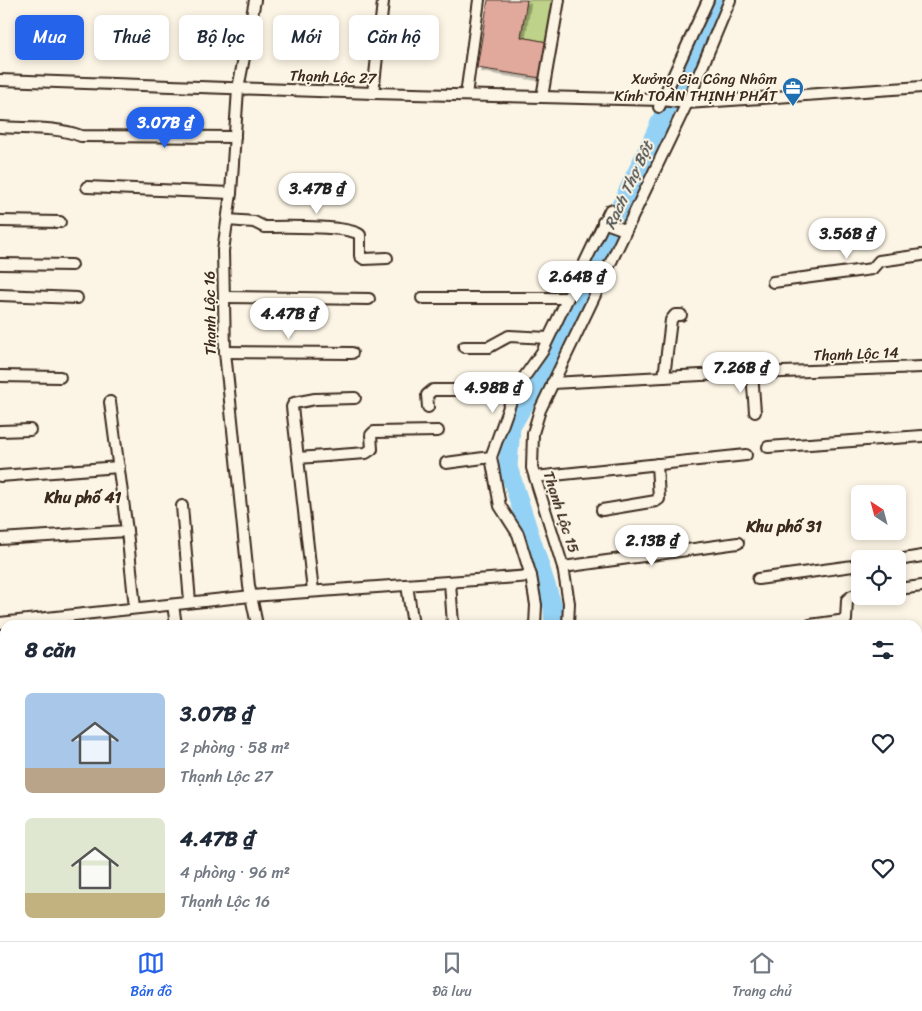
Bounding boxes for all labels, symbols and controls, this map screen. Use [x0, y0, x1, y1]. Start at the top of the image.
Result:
chip: Mua [15, 15, 84, 60]
chip: Thuê [94, 15, 169, 60]
chip: Bộ lọc [179, 15, 263, 60]
chip: Mới [273, 15, 339, 60]
chip: Căn hộ [349, 15, 439, 60]
street label: Thạnh Lộc 27 [289, 62, 378, 92]
place label: Xưởng Gia Công Nhôm Kính TOÀN THỊNH PHÁT [614, 66, 779, 109]
office icon: Xưởng Gia Công Nhôm Kính TOÀN THỊNH PHÁT [781, 76, 805, 107]
pin: 3.07B ₫ [119, 106, 211, 149]
text: 3.07B ₫ [137, 108, 193, 137]
water label: Rạch Thợ Bột [595, 134, 662, 234]
pin: 3.47B ₫ [271, 172, 363, 215]
text: 3.47B ₫ [289, 174, 345, 203]
pin: 3.56B ₫ [801, 218, 893, 260]
text: 3.56B ₫ [819, 219, 875, 248]
pin: 2.64B ₫ [531, 260, 623, 303]
text: 2.64B ₫ [549, 262, 605, 291]
street label: Thạnh Lộc 16 [196, 271, 224, 355]
pin: 4.47B ₫ [243, 298, 335, 340]
text: 4.47B ₫ [261, 299, 317, 328]
street label: Thạnh Lộc 14 [813, 340, 899, 368]
pin: 7.26B ₫ [695, 352, 787, 394]
text: 7.26B ₫ [714, 353, 768, 382]
pin: 4.98B ₫ [447, 372, 539, 414]
text: 4.98B ₫ [465, 373, 522, 402]
street label: Thạnh Lộc 15 [535, 468, 587, 556]
district label: Khu phố 41 [44, 483, 122, 512]
north arrow [851, 485, 906, 540]
map controls [851, 485, 906, 605]
district label: Khu phố 31 [745, 512, 822, 541]
pin: 2.13B ₫ [606, 524, 698, 567]
text: 2.13B ₫ [626, 526, 678, 555]
button: locate [851, 550, 906, 605]
text: 8 căn [25, 631, 75, 669]
icon: filters [869, 636, 897, 664]
text: 3.07B ₫ [180, 695, 253, 733]
icon: home [65, 713, 125, 773]
icon: heart [869, 729, 897, 757]
text: 2 phòng · 58 m² [180, 733, 290, 762]
text: Thạnh Lộc 27 [180, 762, 273, 791]
text: 4.47B ₫ [180, 820, 254, 858]
icon: home [65, 838, 125, 898]
icon: heart [869, 854, 897, 882]
text: 4 phòng · 96 m² [180, 858, 290, 887]
text: Thạnh Lộc 16 [180, 887, 270, 916]
tab: Bản đồ [130, 949, 172, 1004]
tab: Đã lưu [432, 949, 472, 1004]
tab: Trang chủ [732, 949, 792, 1004]

